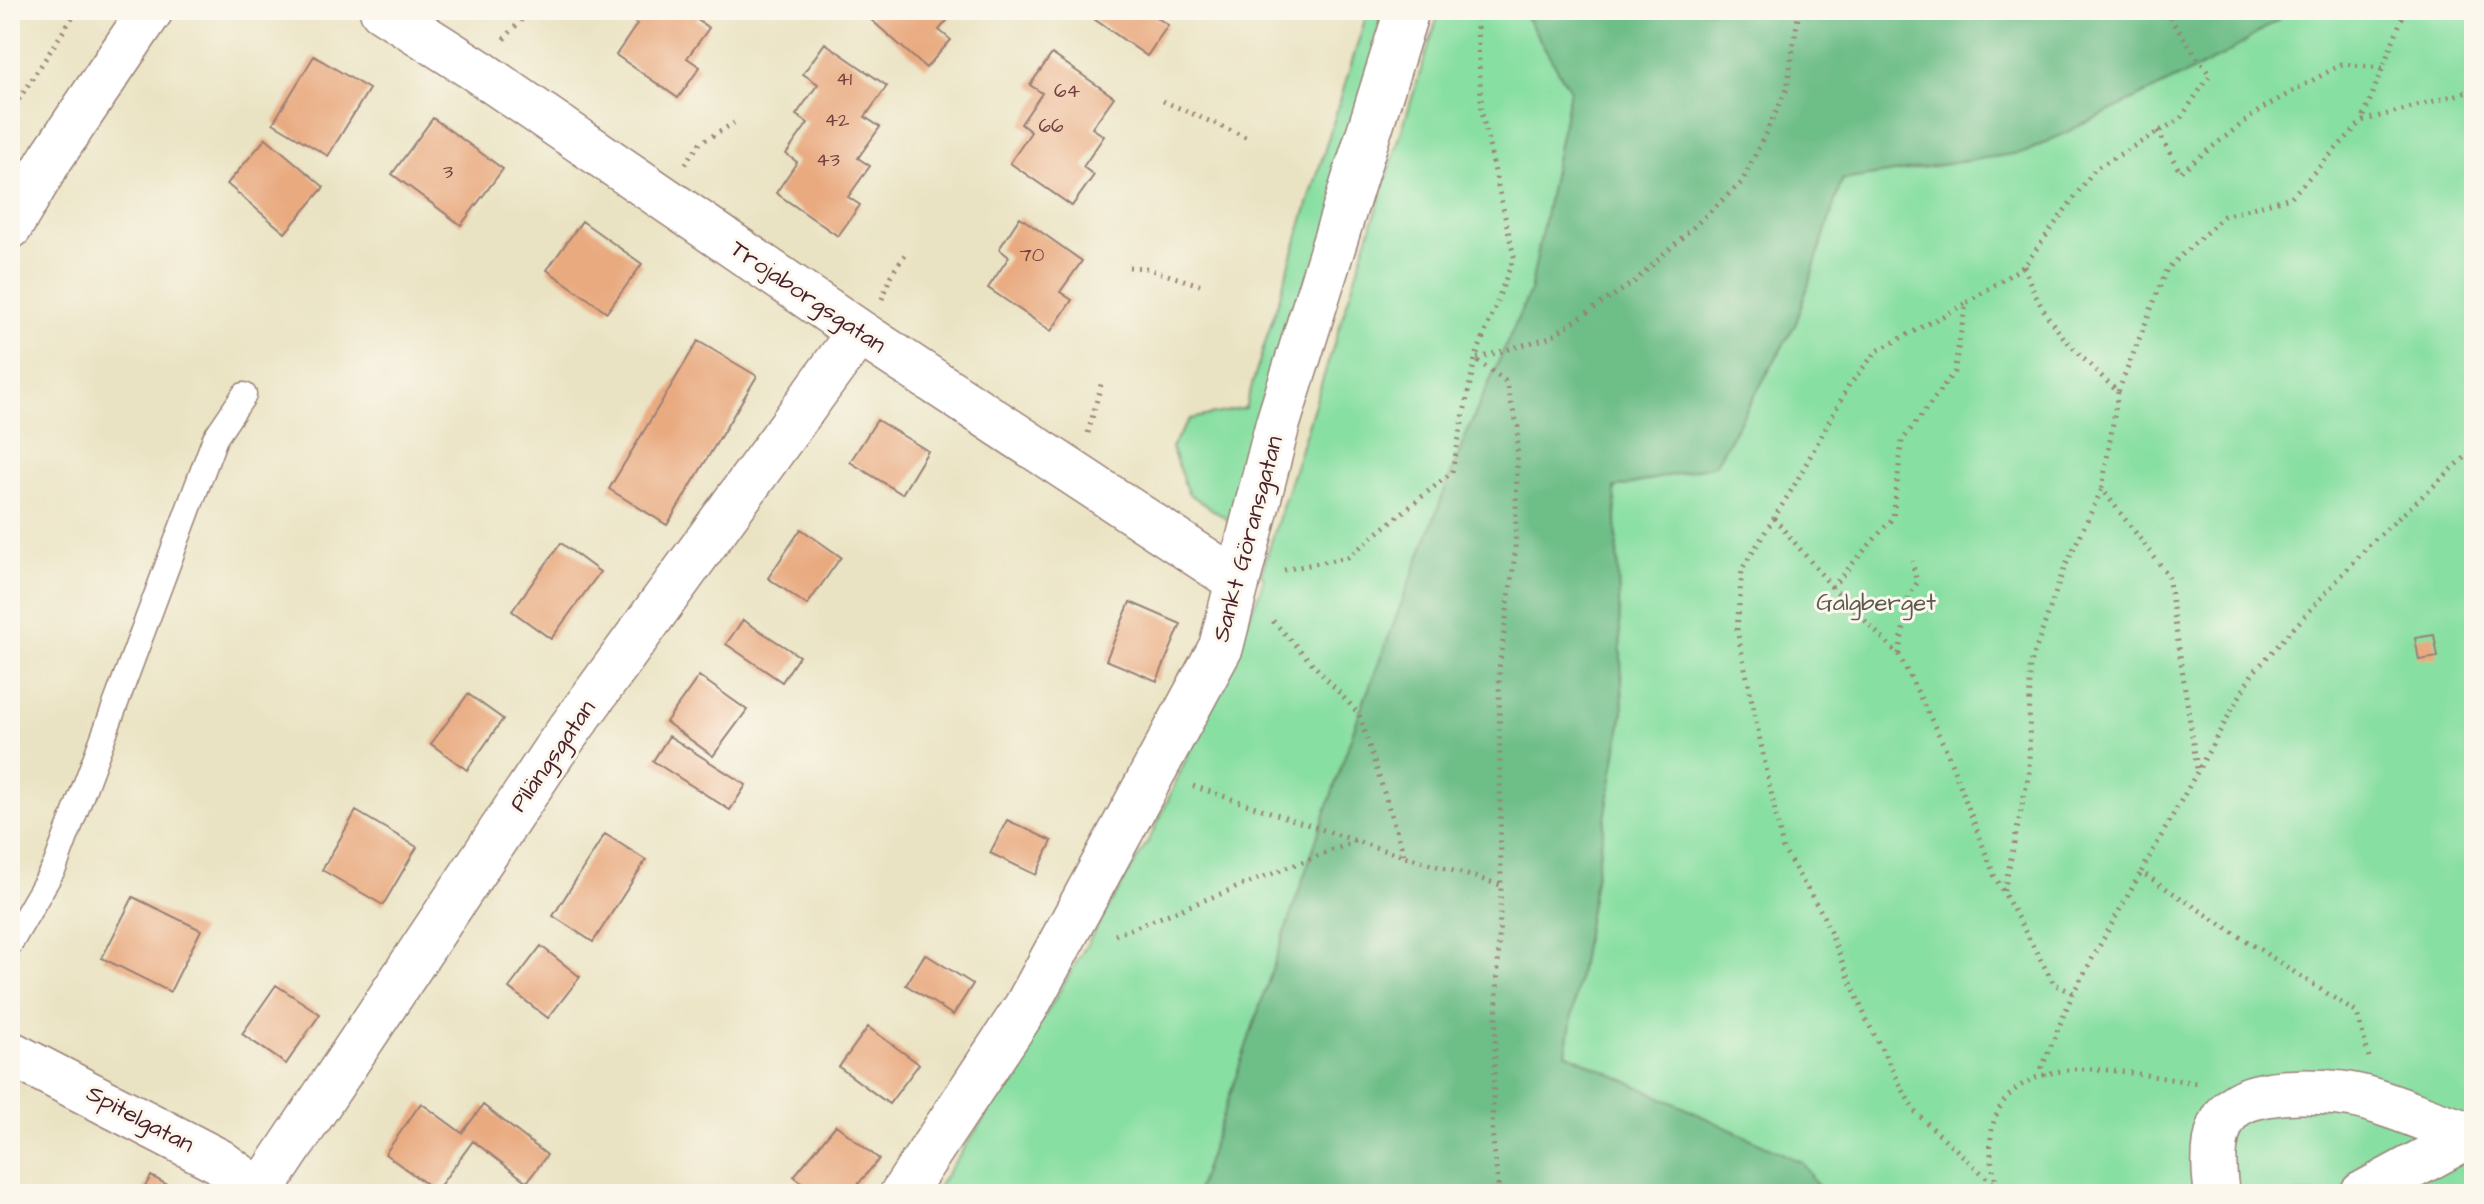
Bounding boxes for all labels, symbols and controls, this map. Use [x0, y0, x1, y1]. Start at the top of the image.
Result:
house number: 41 [836, 65, 853, 93]
house number: 64 [1054, 77, 1080, 105]
house number: 42 [824, 106, 850, 134]
house number: 66 [1038, 112, 1064, 140]
house number: 43 [816, 146, 840, 174]
house number: 3 [443, 158, 453, 186]
street label: Trojaborgsgatan [723, 232, 893, 363]
house number: 70 [1020, 241, 1045, 269]
street label: Sankt Göransgatan [1204, 432, 1293, 646]
park label: Galgberget [1816, 586, 1936, 621]
street label: Pilängsgatan [502, 693, 605, 820]
street label: Spitelgatan [80, 1076, 200, 1162]

